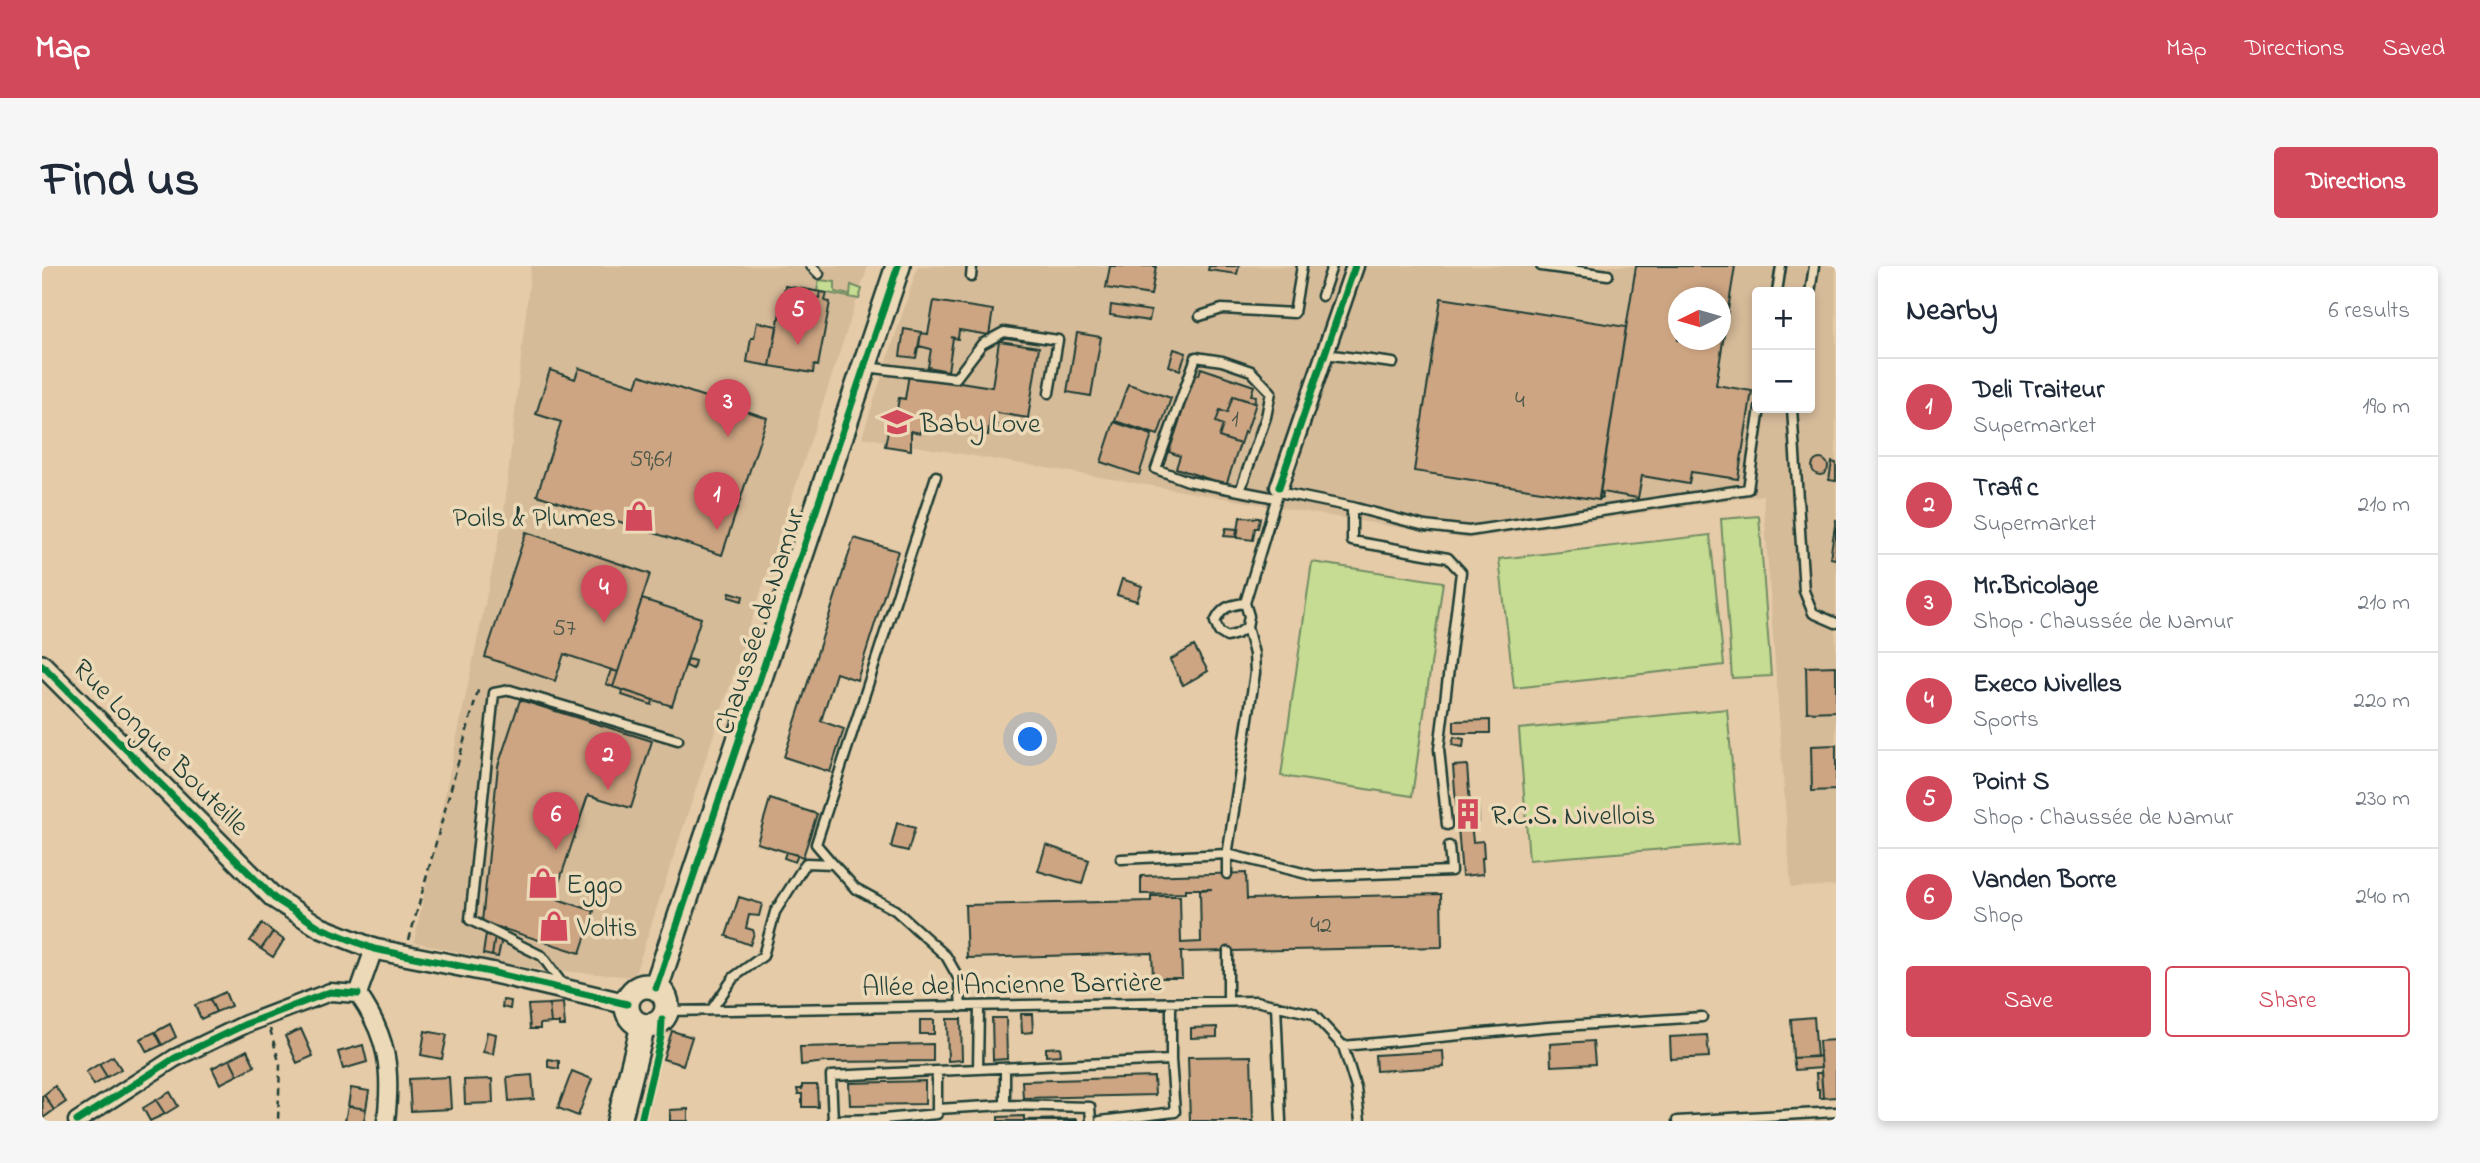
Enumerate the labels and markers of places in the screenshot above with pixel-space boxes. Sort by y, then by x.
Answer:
pin: 5 [775,287,821,345]
pin: 3 [705,379,751,437]
school or university icon: Baby Love [880,405,914,439]
place label: Baby Love [919,405,1041,446]
pin: 1 [694,472,740,530]
place label: Poils & Plumes [452,499,616,540]
shop icon: Poils & Plumes [622,499,656,533]
pin: 4 [581,565,627,623]
pin: 2 [585,732,631,790]
pin: 6 [533,792,579,850]
building icon: R.C.S. Nivellois [1451,797,1485,831]
place label: R.C.S. Nivellois [1491,797,1655,838]
shop icon: Eggo [526,866,560,900]
place label: Eggo [566,866,623,907]
shop icon: Voltis [537,909,571,943]
place label: Voltis [576,909,637,950]

